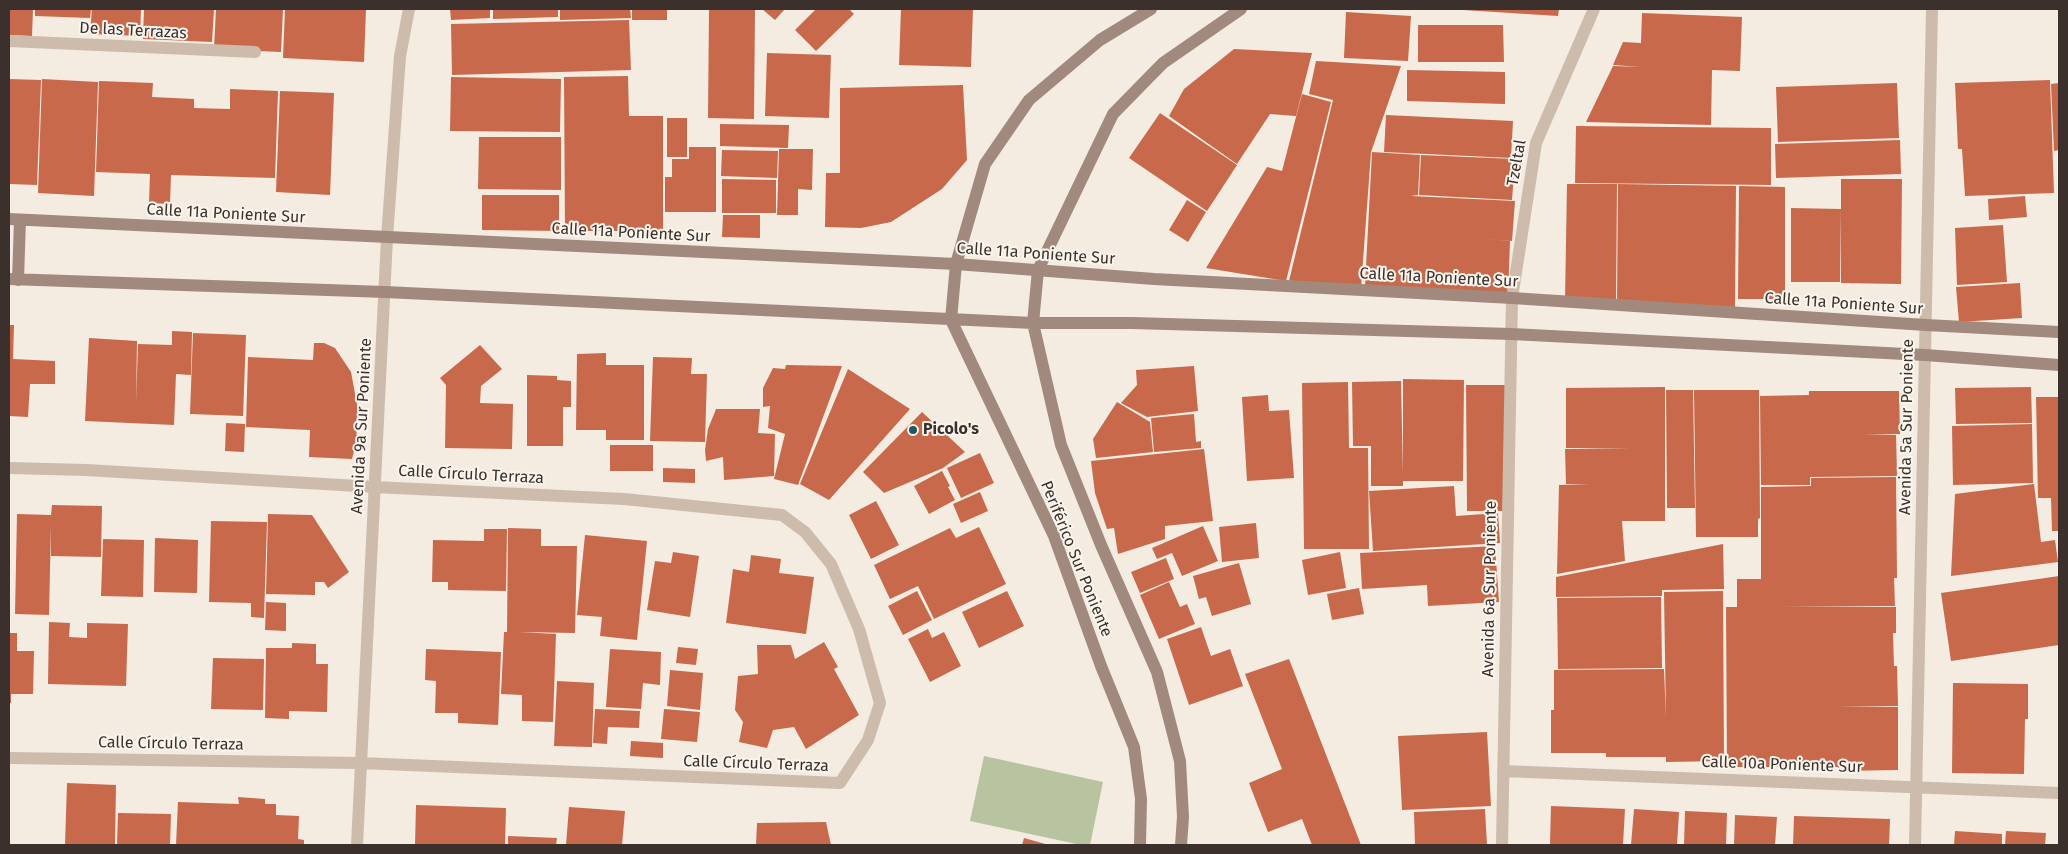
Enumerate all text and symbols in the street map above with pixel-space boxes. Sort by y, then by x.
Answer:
street label: De las Terrazas [79,19,187,43]
street label: Tzeltal [1503,138,1531,188]
street label: Calle 11a Poniente Sur [146,200,306,228]
street label: Calle 11a Poniente Sur [551,219,711,247]
street label: Calle 11a Poniente Sur [956,239,1116,269]
street label: Calle 11a Poniente Sur [1359,264,1519,292]
street label: Calle 11a Poniente Sur [1764,289,1924,319]
street label: Avenida 9a Sur Poniente [348,338,376,514]
street label: Avenida 5a Sur Poniente [1896,339,1918,515]
place label: Picolo's [923,420,979,440]
marker: Picolo's [907,424,919,436]
street label: Calle Círculo Terraza [398,462,544,488]
street label: Periférico Sur Poniente [1036,478,1116,640]
street label: Avenida 6a Sur Poniente [1479,501,1501,677]
street label: Calle Círculo Terraza [98,733,244,755]
street label: Calle Círculo Terraza [683,752,829,776]
street label: Calle 10a Poniente Sur [1701,753,1863,777]

